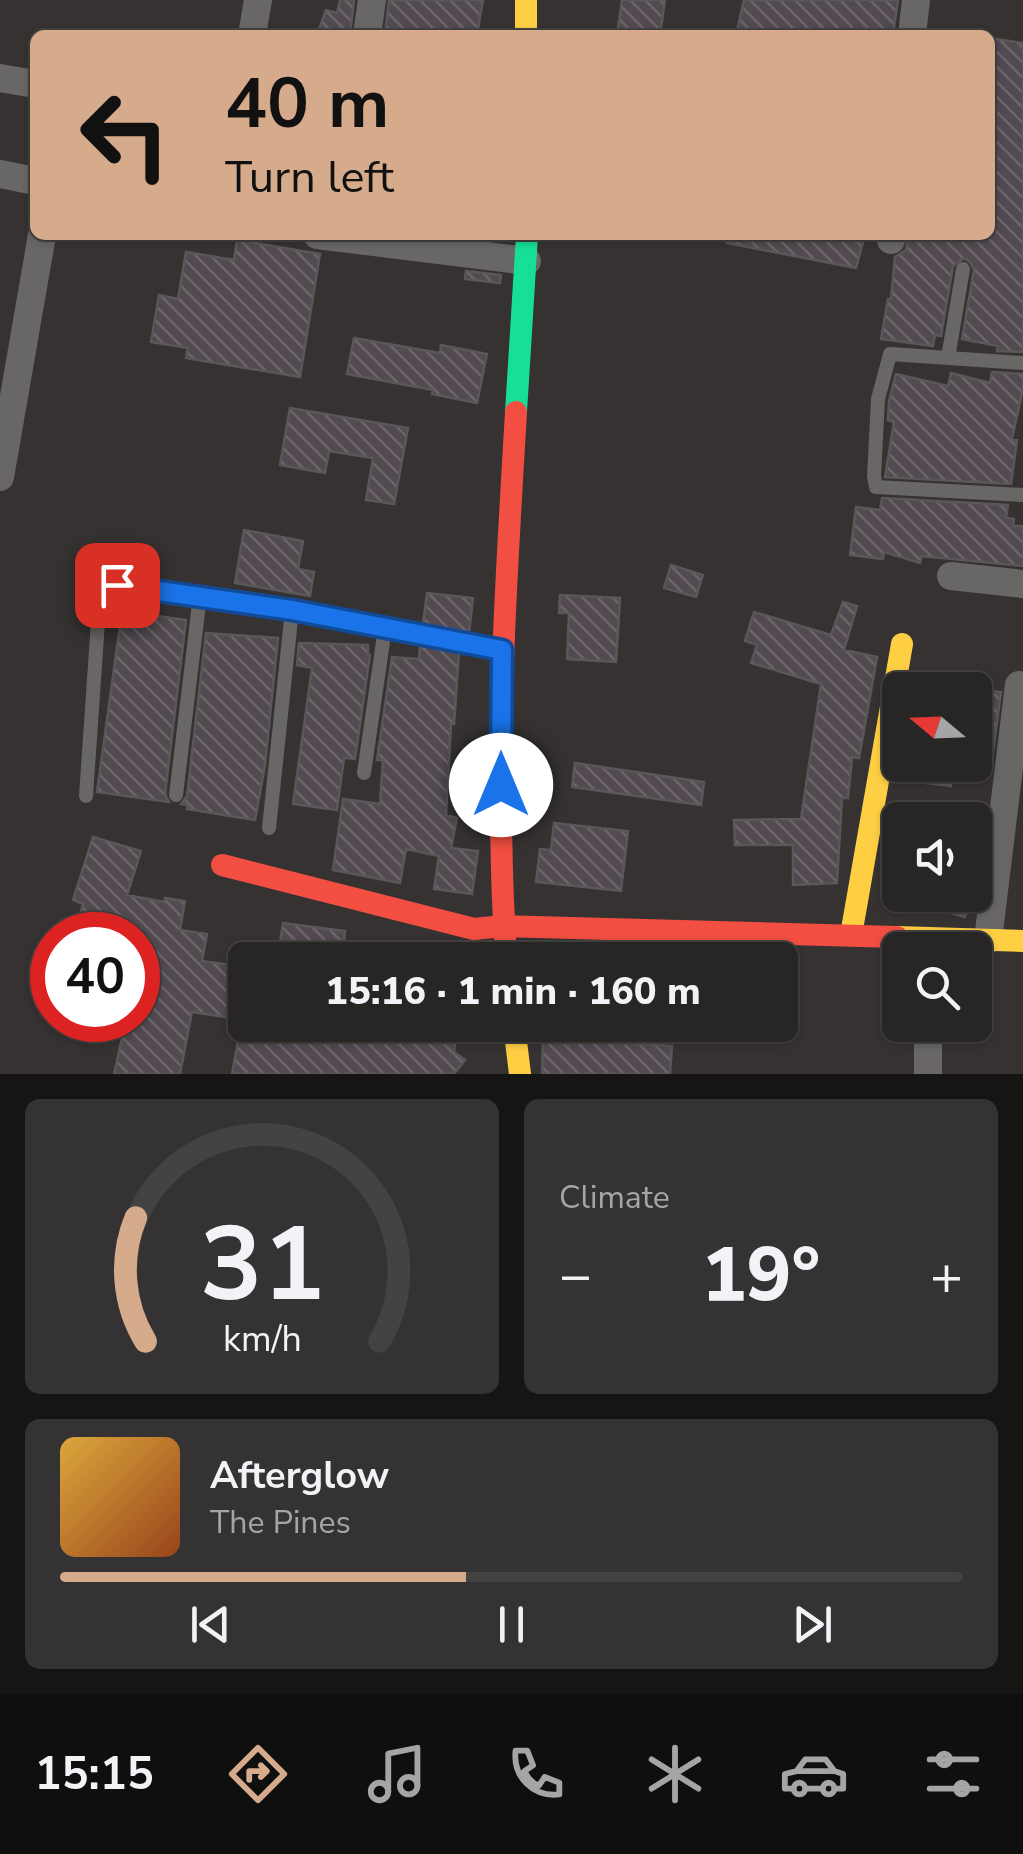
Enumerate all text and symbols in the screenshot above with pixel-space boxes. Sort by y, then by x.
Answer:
text: 40 m [225,56,389,152]
icon: left [60,70,190,200]
text: Turn left [225,147,394,208]
pin [75,543,160,628]
icon: arrive [90,558,145,613]
north arrow [882,672,992,782]
map controls [882,672,992,1042]
position arrow [449,733,553,837]
button: sound [882,802,992,912]
speed limit sign: 40 [30,912,160,1042]
button: search [882,932,992,1042]
text: 15:16 · 1 min · 160 m [325,966,701,1017]
text: Climate [559,1176,670,1219]
text: 31 [200,1194,324,1336]
text: 19° [702,1224,820,1326]
text: − [559,1238,592,1313]
text: + [930,1238,963,1313]
text: km/h [223,1315,301,1364]
text: Afterglow [210,1450,389,1501]
text: The Pines [210,1501,351,1544]
icon: previous [183,1597,238,1652]
icon: pause [484,1597,539,1652]
icon: next [785,1597,840,1652]
icon: directions [223,1739,293,1809]
icon: music [362,1739,432,1809]
icon: phone [501,1739,571,1809]
icon: climate [640,1739,710,1809]
icon: car [779,1739,849,1809]
icon: filters [918,1739,988,1809]
text: 15:15 [35,1744,154,1805]

